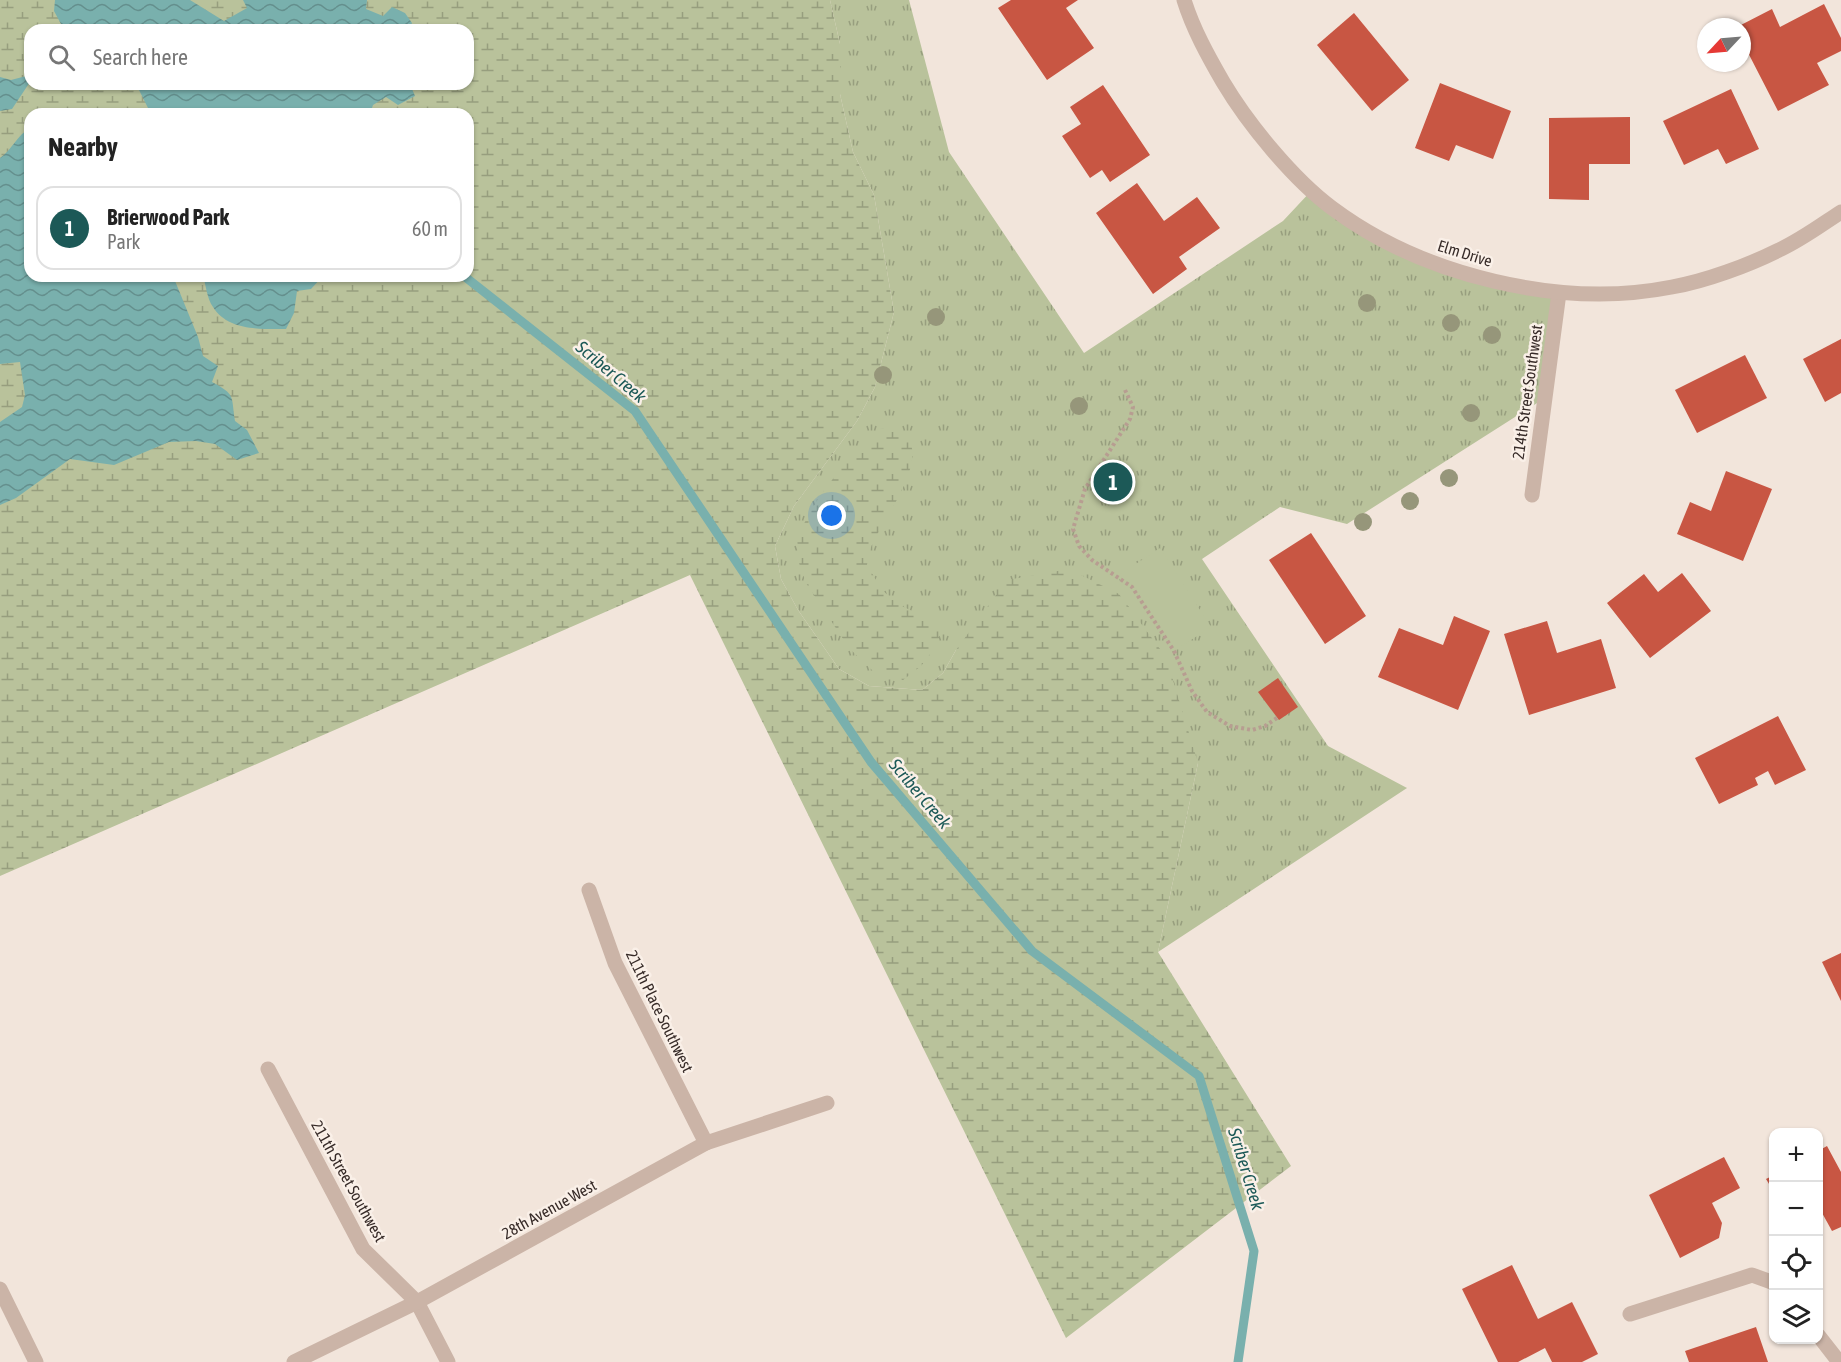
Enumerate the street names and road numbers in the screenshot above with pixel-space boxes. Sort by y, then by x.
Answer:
street label: Elm Drive [1436,236,1494,270]
street label: 214th Street Southwest [1509,323,1545,460]
street label: 211th Place Southwest [623,947,697,1075]
street label: 211th Street Southwest [308,1117,390,1245]
street label: 28th Avenue West [499,1176,599,1242]

